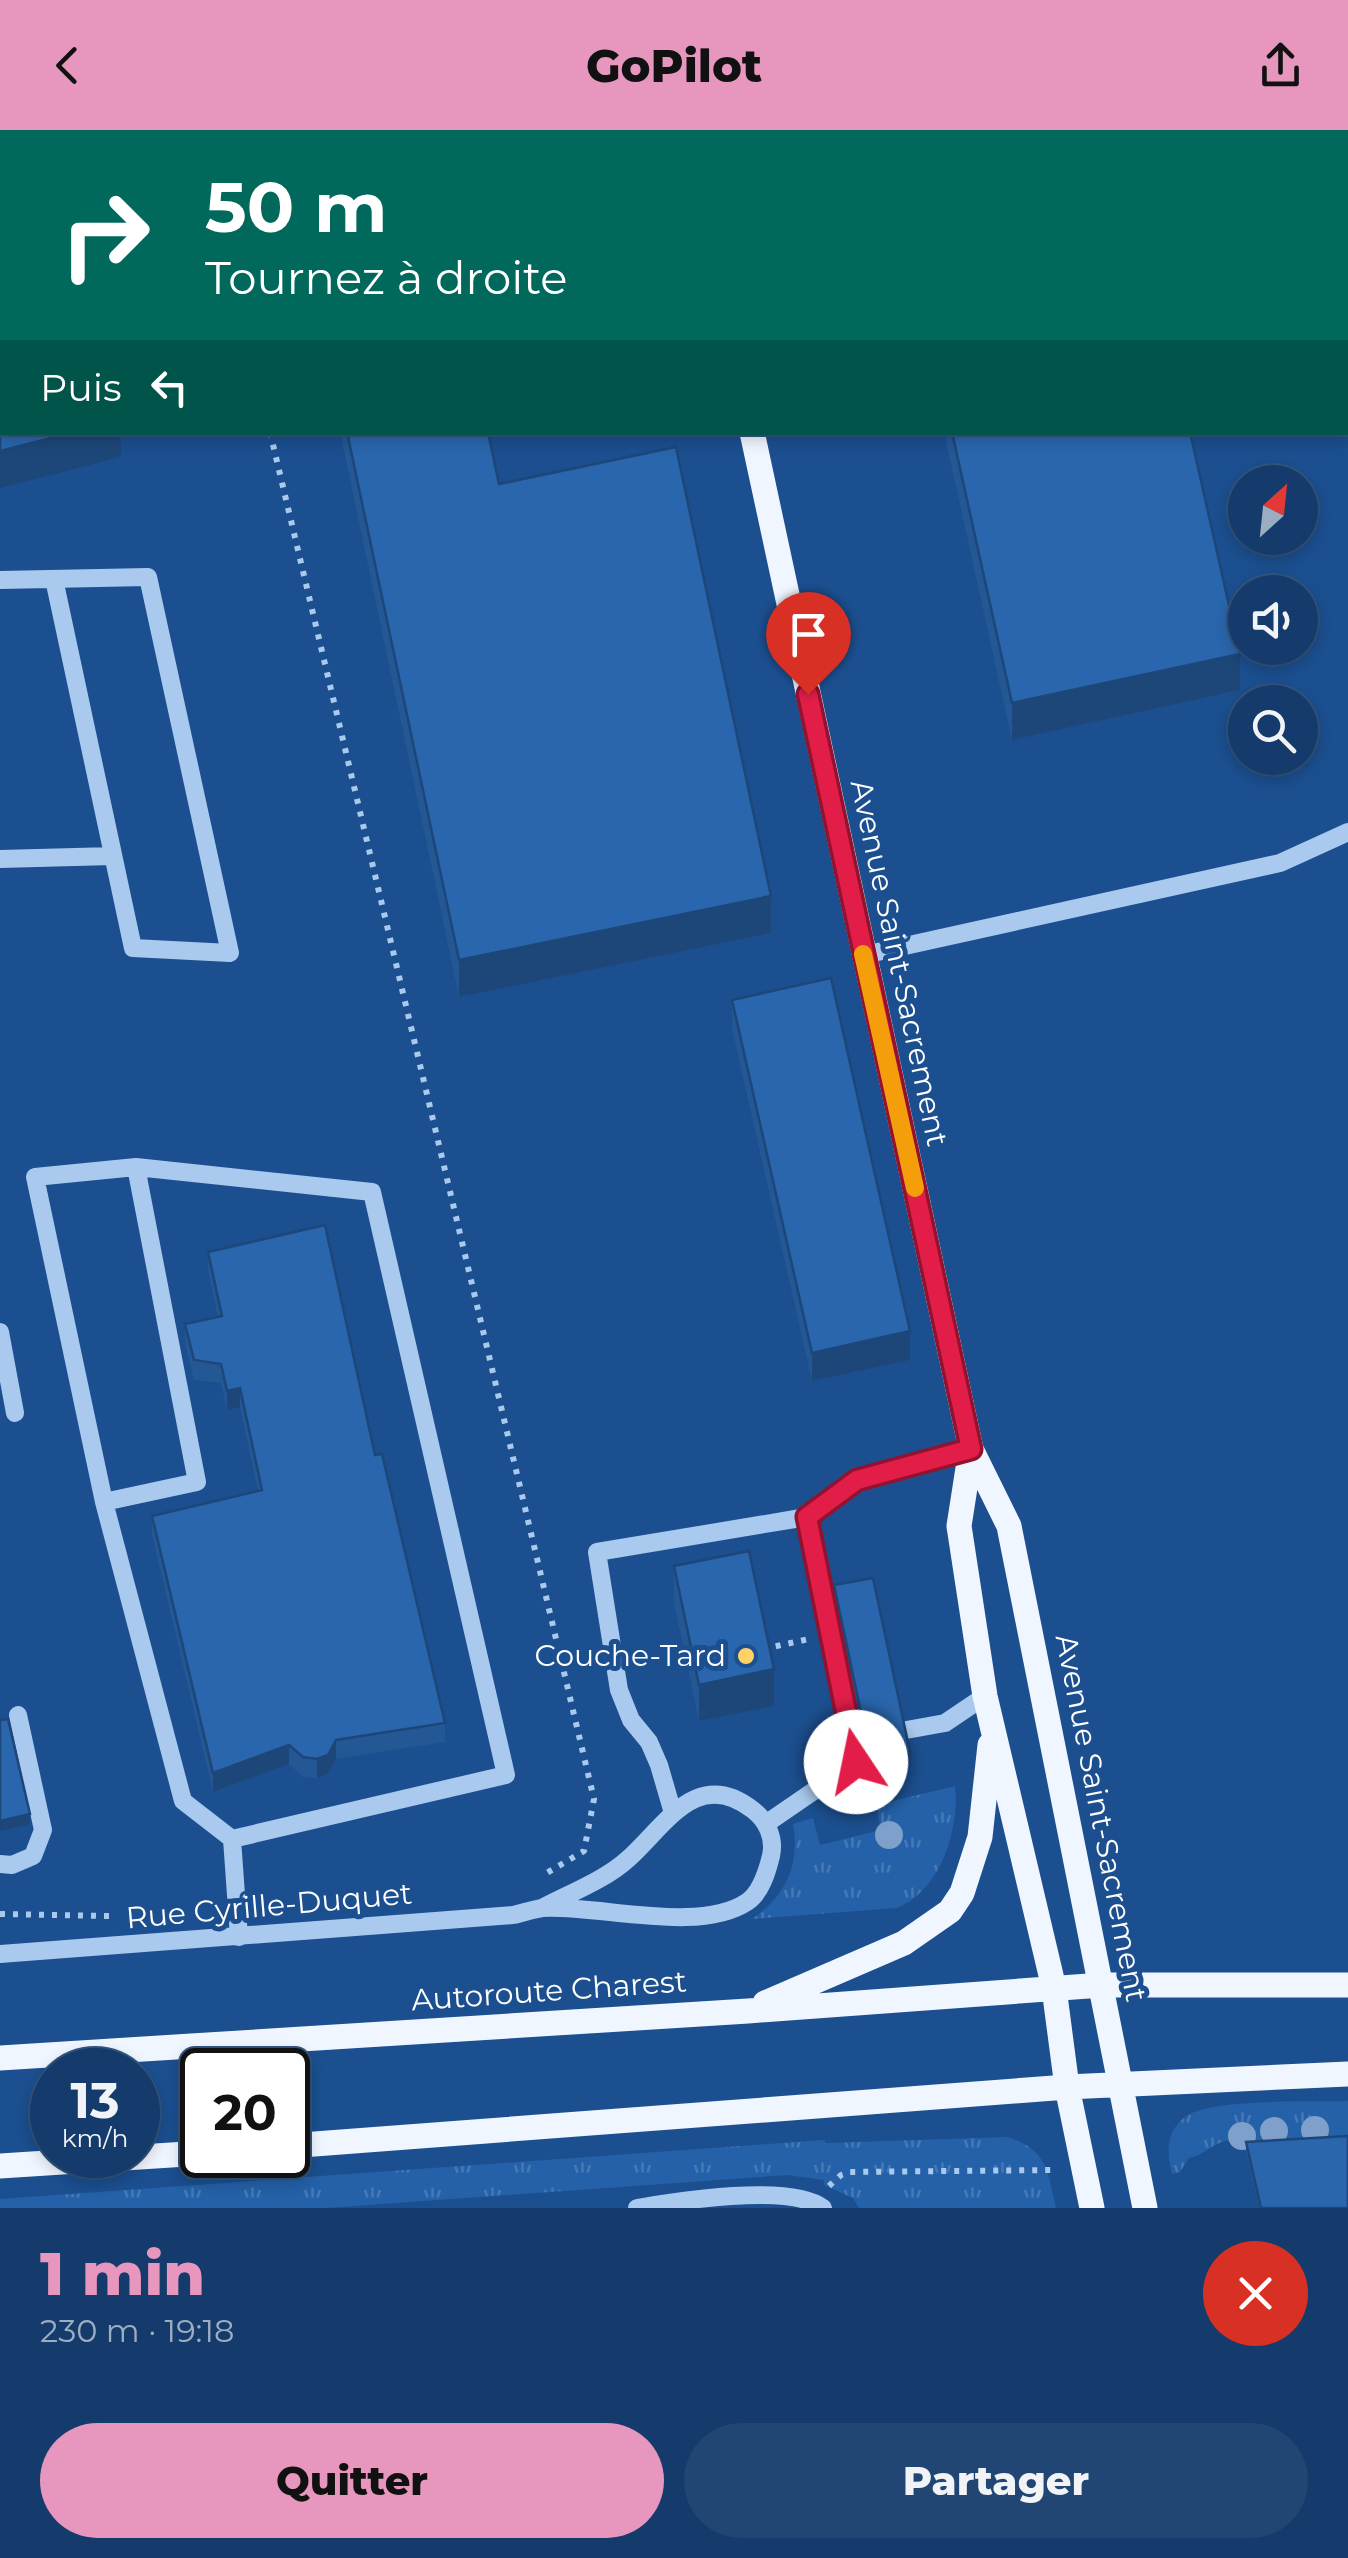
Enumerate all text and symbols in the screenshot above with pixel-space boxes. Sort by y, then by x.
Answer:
icon: back [40,38,95,93]
text: GoPilot [586,38,762,93]
icon: share [1253,38,1308,93]
text: 50 m [205,164,387,250]
icon: right [40,170,170,300]
text: Tournez à droite [205,250,568,305]
icon: left [142,360,197,415]
text: Puis [40,364,122,411]
north arrow [1228,465,1318,555]
map controls [1228,465,1318,775]
button: sound [1228,575,1318,665]
pin [766,592,851,695]
icon: arrive [781,607,836,662]
button: search [1228,685,1318,775]
street label: Avenue Saint-Sacrement [843,776,956,1149]
street label: Avenue Saint-Sacrement [1048,1631,1155,2005]
place label: Couche-Tard [535,1637,726,1674]
marker: Couche-Tard [735,1645,757,1667]
position arrow [804,1710,908,1814]
street label: Rue Cyrille-Duquet [124,1875,414,1936]
street label: Autoroute Charest [410,1962,688,2019]
speed limit sign: 20 [180,2048,310,2178]
text: 13 [70,2070,120,2131]
text: km/h [62,2123,128,2153]
text: 1 min [40,2237,205,2310]
button: close [1203,2241,1308,2346]
text: 230 m · 19:18 [40,2311,234,2350]
button: Quitter [40,2423,664,2538]
button: Partager [684,2423,1308,2538]

